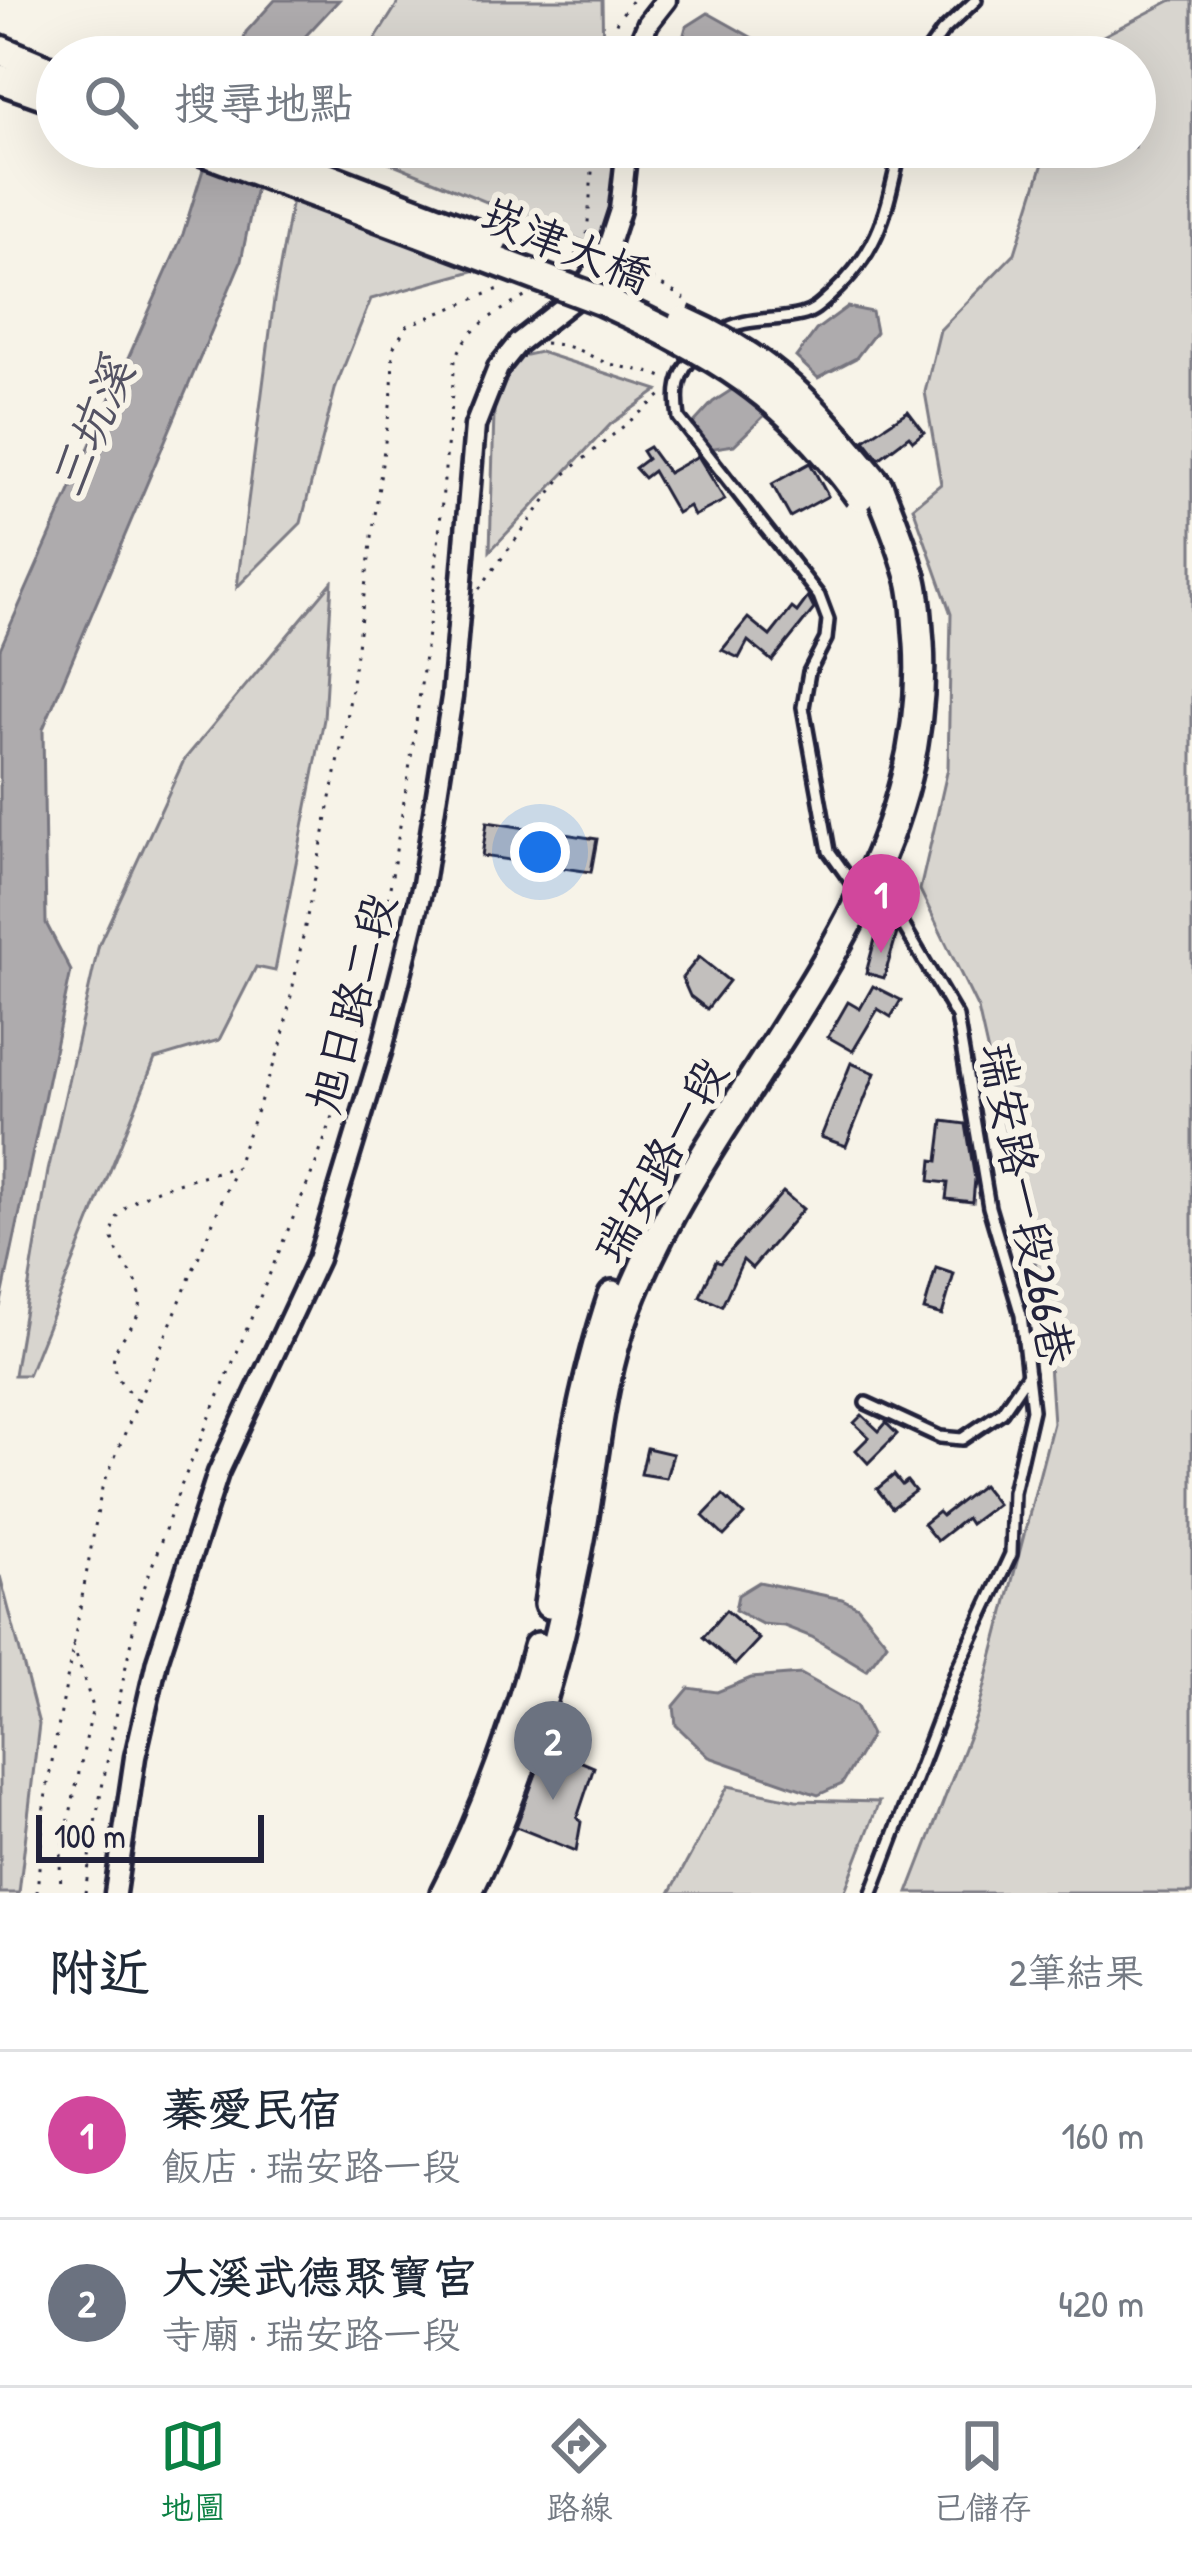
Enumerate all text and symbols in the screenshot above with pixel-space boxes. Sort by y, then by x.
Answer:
search box [36,36,1156,168]
icon: search [78,69,144,135]
text: 搜尋地點 [174,72,354,133]
street label: 崁津大橋 [471,183,661,307]
water label: 三坑溪 [32,345,150,506]
your location [510,822,570,882]
pin: 1 [842,854,920,953]
street label: 旭日路二段 [292,886,409,1119]
street label: 瑞安路一段266巷 [966,1038,1089,1370]
street label: 瑞安路一段 [578,1047,741,1273]
pin: 2 [514,1701,592,1800]
scale bar [36,1809,264,1862]
text: 100 m [54,1814,126,1858]
text: 附近 [48,1937,150,2006]
text: 2筆結果 [1009,1945,1144,1998]
text: 蓁愛民宿 [162,2078,342,2139]
text: 1 [80,2108,94,2161]
text: 160 m [1061,2108,1144,2161]
text: 飯店 · 瑞安路一段 [162,2139,461,2192]
text: 大溪武德聚寶宮 [162,2246,477,2307]
text: 2 [78,2276,96,2329]
text: 420 m [1058,2276,1144,2329]
text: 寺廟 · 瑞安路一段 [162,2307,461,2360]
tab: 地圖 [160,2413,226,2529]
tab: 路線 [546,2413,612,2529]
tab: 已儲存 [933,2413,1032,2529]

